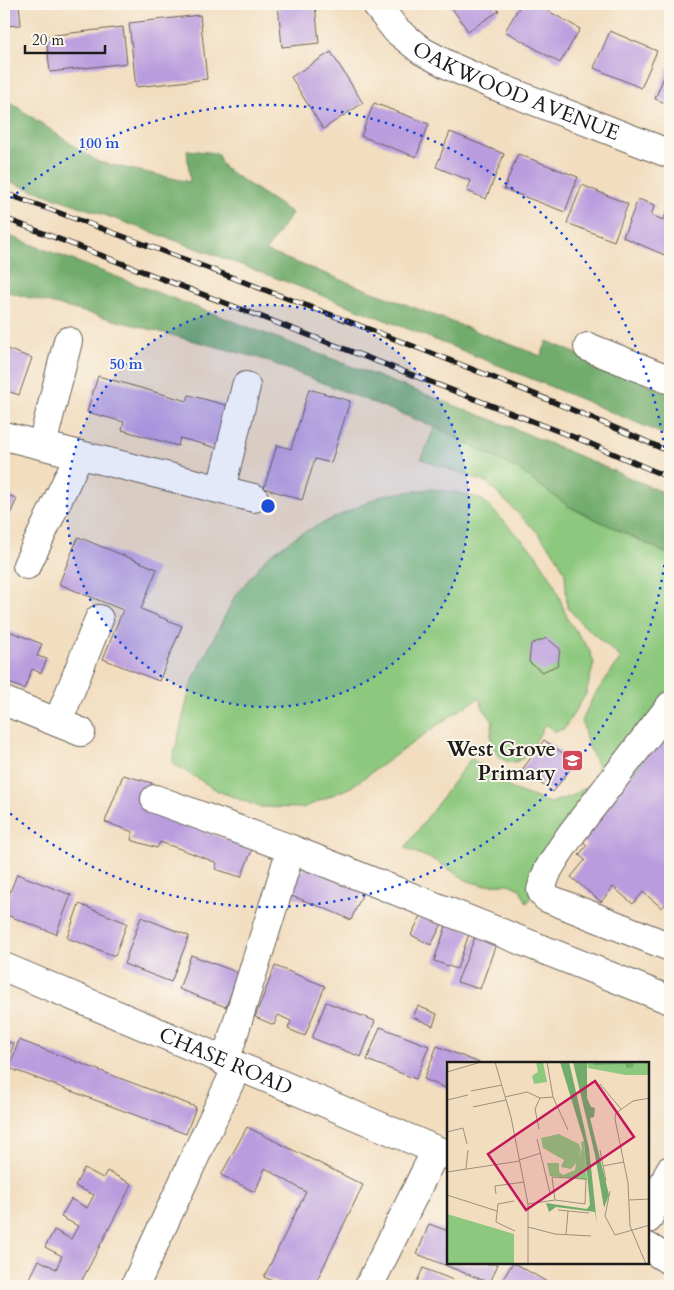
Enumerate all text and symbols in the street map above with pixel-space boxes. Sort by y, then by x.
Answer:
scale bar [25,22,105,54]
text: 20 m [32,30,64,50]
street label: OAKWOOD AVENUE [407,34,624,147]
text: 100 m [79,133,120,153]
text: 50 m [109,354,143,374]
centre of rings [259,497,277,515]
place label: West Grove Primary [446,735,556,788]
school or university icon: West Grove Primary [560,749,584,773]
street label: CHASE ROAD [155,1020,297,1102]
inset map [447,1062,649,1265]

